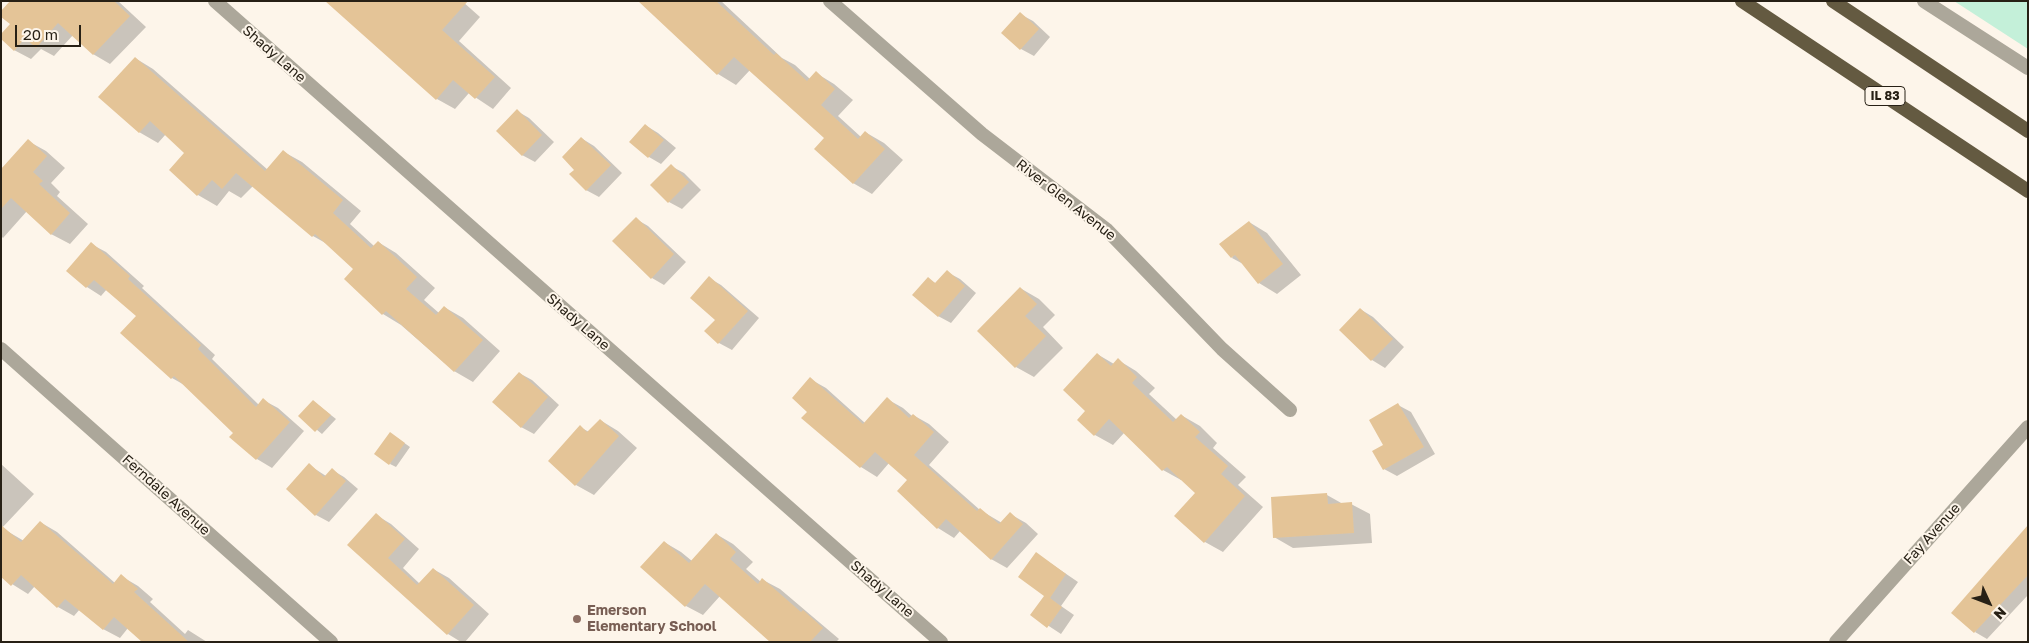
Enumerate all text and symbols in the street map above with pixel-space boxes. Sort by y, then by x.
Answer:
scale bar [18,15,84,47]
street label: Shady Lane [239,22,309,86]
text: 20 m [23,25,58,43]
road number: IL 83 [1865,86,1905,105]
street label: River Glen Avenue [1013,156,1119,244]
street label: Shady Lane [543,290,613,354]
street label: Ferndale Avenue [119,451,213,539]
street label: Fay Avenue [1900,500,1964,568]
street label: Shady Lane [847,557,917,621]
north arrow [1964,578,2014,628]
place label: Emerson Elementary School [587,603,716,636]
text: N [1990,604,2010,623]
marker: Emerson Elementary School [571,613,583,625]

